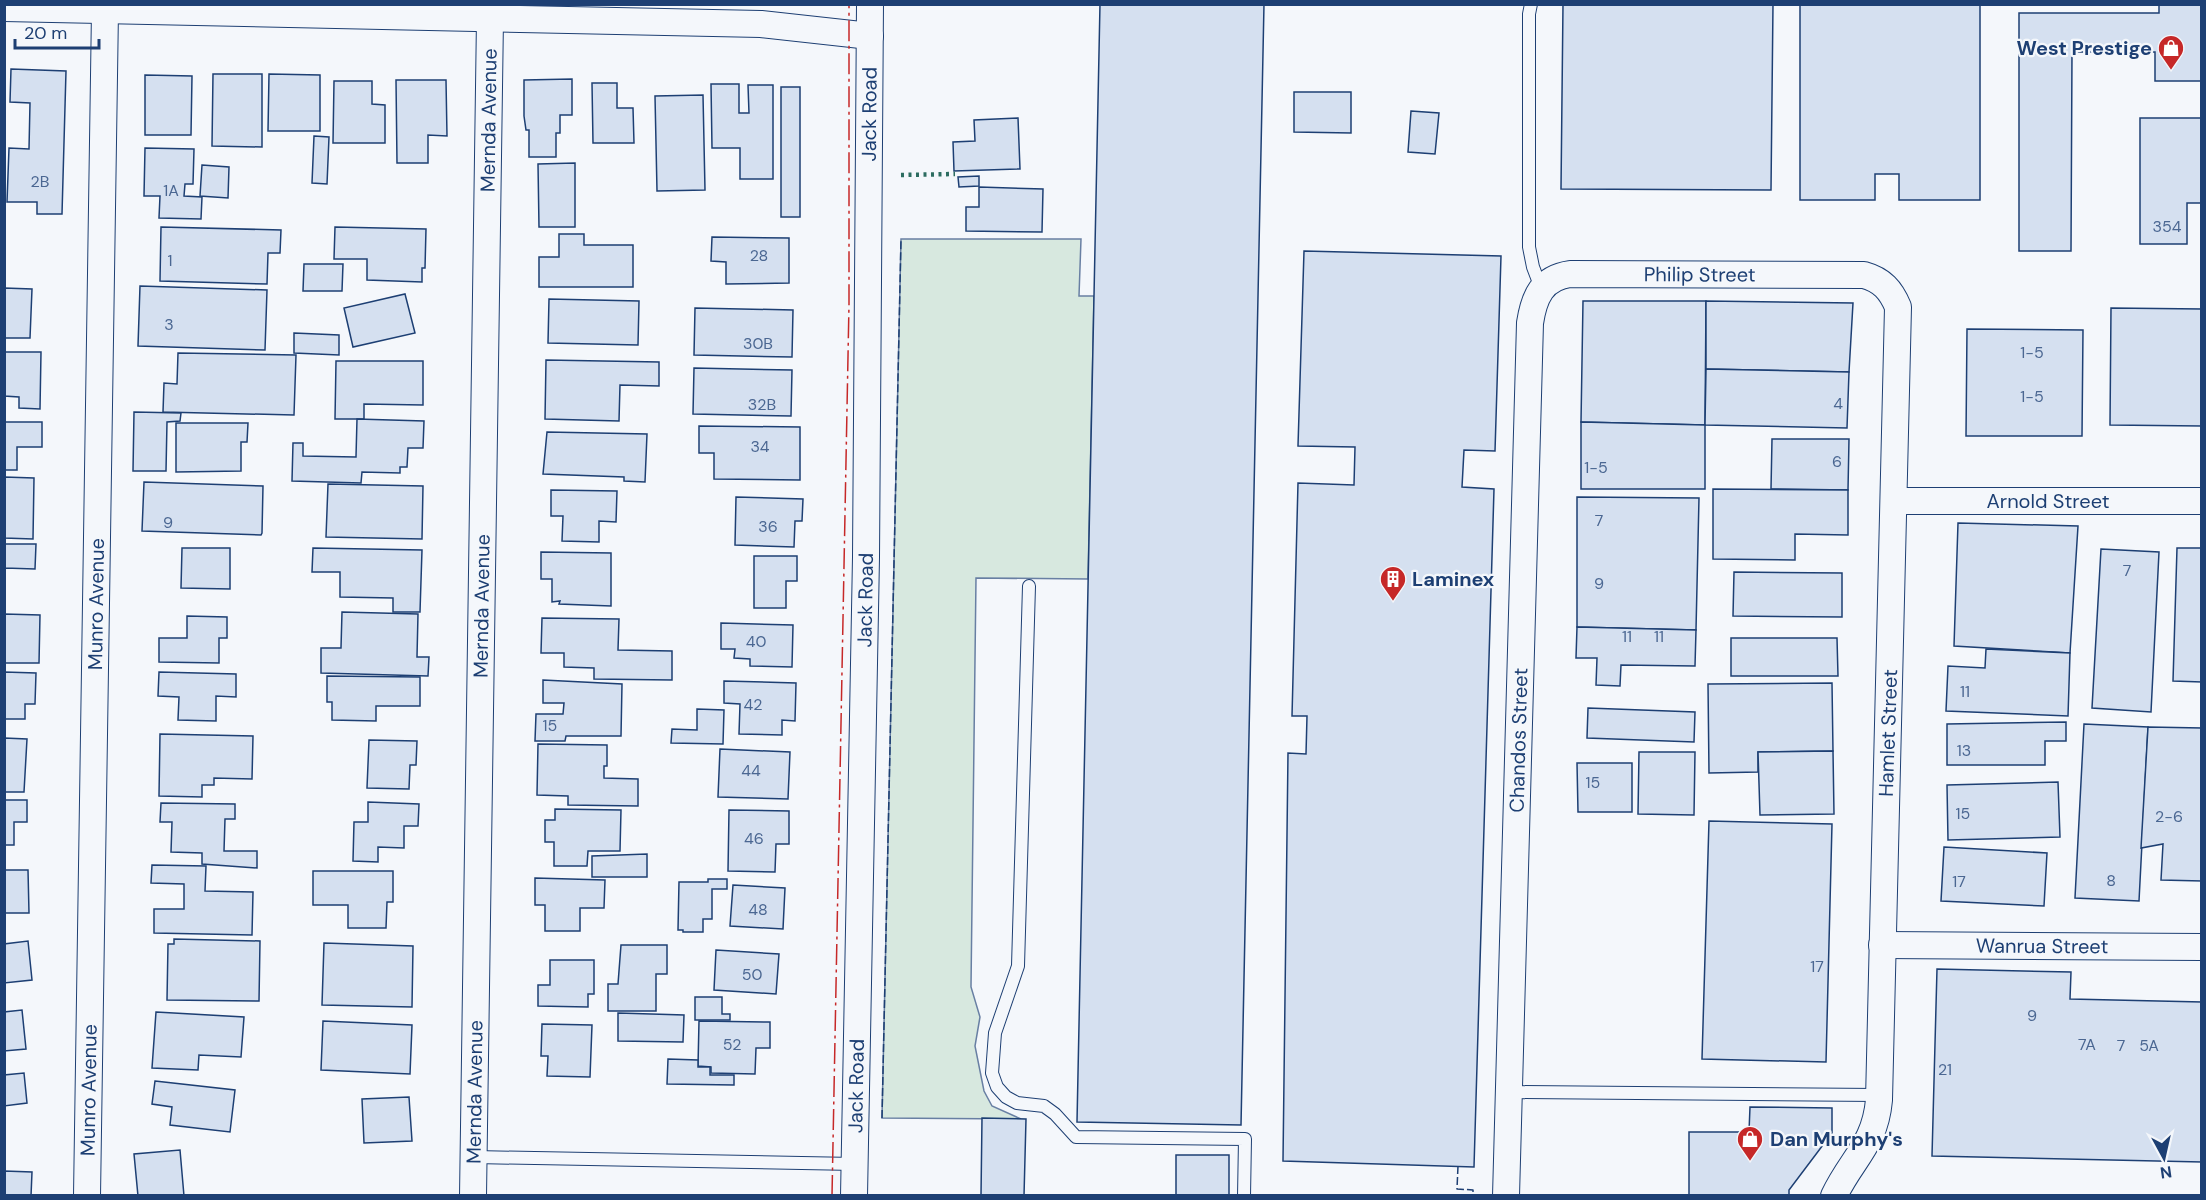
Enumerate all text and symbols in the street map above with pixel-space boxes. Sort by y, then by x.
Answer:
scale bar [15,12,99,50]
text: 20 m [24,21,67,45]
shop icon: West Prestige [2156,33,2186,71]
place label: West Prestige [2017,35,2152,61]
street label: Mernda Avenue [474,48,503,192]
street label: Jack Road [856,67,883,161]
house number: 2B [31,171,49,192]
house number: 1A [163,180,179,201]
house number: 354 [2153,216,2182,237]
house number: 28 [750,245,768,266]
house number: 1 [168,250,173,271]
street label: Philip Street [1644,261,1756,288]
house number: 3 [164,314,174,335]
house number: 30B [743,333,773,354]
house number: 1-5 [2020,342,2044,363]
house number: 1-5 [2020,386,2044,407]
house number: 4 [1833,393,1843,414]
house number: 32B [748,394,776,415]
house number: 34 [750,436,770,457]
house number: 6 [1832,451,1842,472]
house number: 1-5 [1584,457,1608,478]
street label: Arnold Street [1986,488,2110,514]
house number: 7 [1595,510,1603,531]
house number: 9 [163,512,173,533]
house number: 36 [758,516,778,537]
street label: Mernda Avenue [467,534,496,678]
street label: Munro Avenue [82,538,110,670]
street label: Jack Road [851,553,879,648]
house number: 7 [2123,560,2131,581]
building icon: Laminex [1378,564,1408,602]
place label: Laminex [1412,566,1495,592]
house number: 9 [1594,573,1604,594]
house number: 11 [1622,626,1632,647]
house number: 11 [1654,626,1664,647]
house number: 40 [746,631,766,652]
street label: Chandos Street [1504,667,1534,813]
street label: Hamlet Street [1873,669,1903,797]
house number: 11 [1960,681,1970,702]
house number: 42 [744,694,762,715]
house number: 15 [543,715,557,736]
house number: 13 [1957,740,1971,761]
house number: 44 [741,760,761,781]
house number: 15 [1586,772,1600,793]
house number: 15 [1956,803,1970,824]
house number: 2-6 [2155,806,2183,827]
house number: 46 [744,828,764,849]
house number: 8 [2106,870,2116,891]
house number: 17 [1952,871,1966,892]
house number: 48 [748,899,768,920]
street label: Wanrua Street [1976,933,2109,959]
house number: 17 [1810,956,1824,977]
house number: 50 [742,964,762,985]
house number: 9 [2027,1005,2037,1026]
street label: Mernda Avenue [460,1020,489,1164]
street label: Munro Avenue [75,1024,103,1156]
house number: 52 [723,1034,741,1055]
house number: 7A [2078,1034,2096,1055]
house number: 7 [2117,1035,2125,1056]
house number: 5A [2139,1035,2159,1056]
street label: Jack Road [842,1039,870,1133]
house number: 21 [1938,1059,1952,1080]
shop icon: Dan Murphy's [1735,1124,1765,1162]
place label: Dan Murphy's [1770,1126,1903,1152]
north arrow [2134,1128,2194,1188]
text: N [2159,1161,2173,1184]

